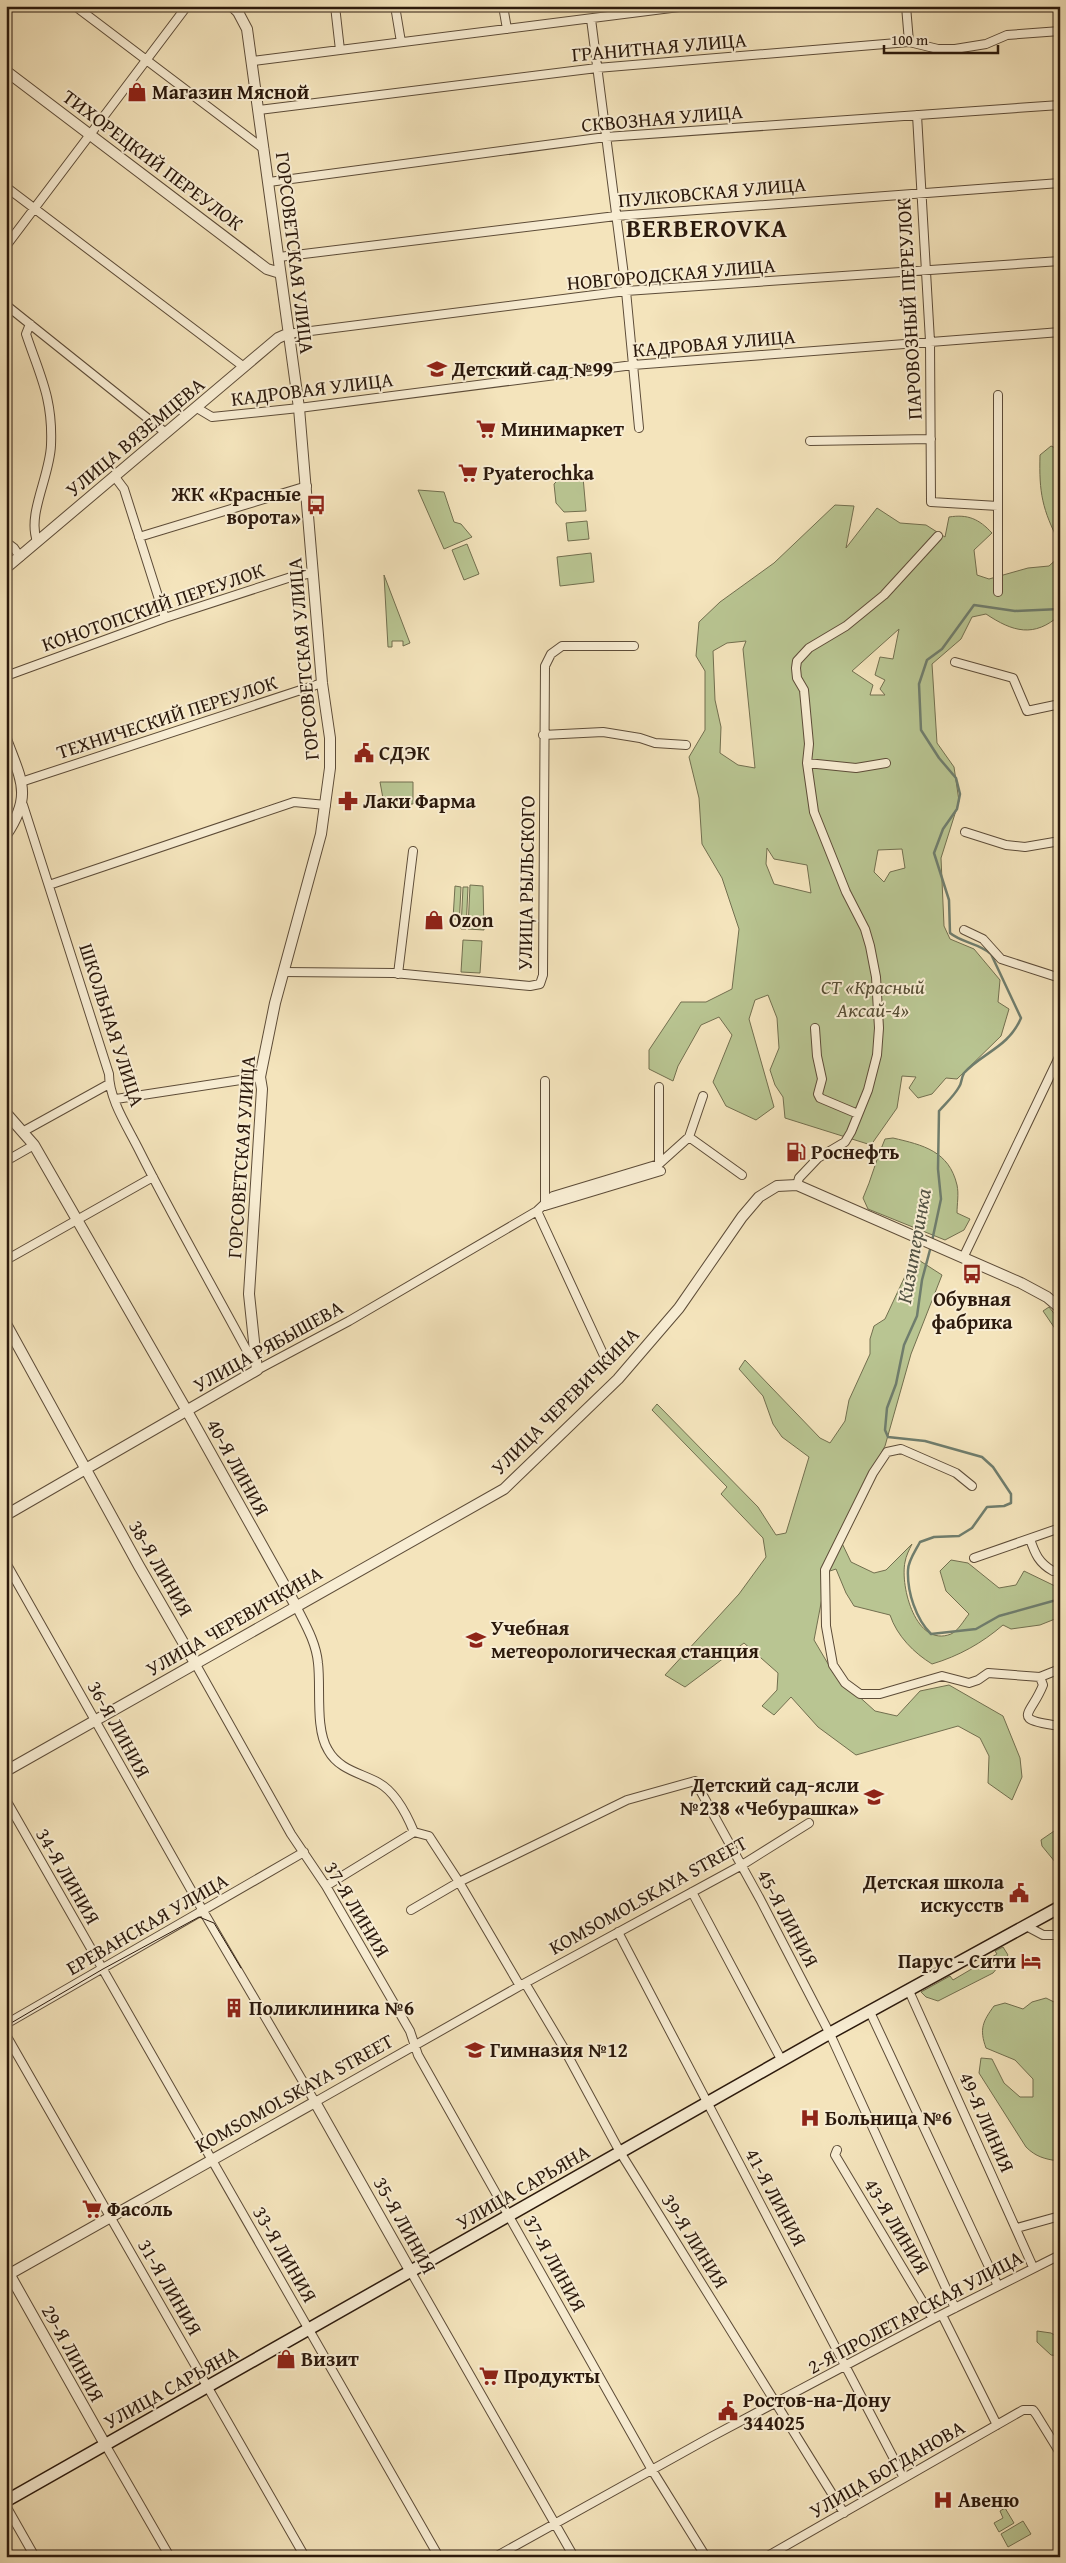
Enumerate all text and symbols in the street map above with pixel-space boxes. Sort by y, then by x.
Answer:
scale bar [884,22,997,54]
street label: ГРАНИТНАЯ УЛИЦА [570,24,748,69]
text: 100 m [891,29,929,50]
place label: Магазин Мясной [152,77,310,106]
shop icon: Магазин Мясной [126,81,148,103]
street label: ТИХОРЕЦКИЙ ПЕРЕУЛОК [57,82,250,238]
street label: СКВОЗНАЯ УЛИЦА [580,96,744,139]
street label: ГОРСОВЕТСКАЯ УЛИЦА [269,150,322,355]
street label: ПУЛКОВСКАЯ УЛИЦА [617,169,807,214]
street label: ПАРОВОЗНЫЙ ПЕРЕУЛОК [888,197,929,420]
district label: BERBEROVKA [626,210,788,246]
street label: НОВГОРОДСКАЯ УЛИЦА [566,250,776,297]
street label: КАДРОВАЯ УЛИЦА [631,321,796,364]
place label: Детский сад №99 [451,354,613,383]
school or university icon: Детский сад №99 [426,358,448,380]
street label: КАДРОВАЯ УЛИЦА [229,364,395,413]
street label: УЛИЦА ВЯЗЕМЦЕВА [59,370,210,503]
place label: Минимаркет [501,414,624,443]
supermarket icon: Минимаркет [475,418,497,440]
place label: Pyaterochka [483,458,595,487]
supermarket icon: Pyaterochka [457,462,479,484]
place label: ЖК «Красные ворота» [170,479,301,531]
bus stop icon: ЖК «Красные ворота» [305,494,327,516]
street label: КОНОТОПСКИЙ ПЕРЕУЛОК [38,555,269,658]
street label: ГОРСОВЕТСКАЯ УЛИЦА [279,557,326,761]
street label: ТЕХНИЧЕСКИЙ ПЕРЕУЛОК [53,667,282,766]
place label: СДЭК [379,738,430,767]
public building icon: СДЭК [353,742,375,764]
place label: Лаки Фарма [363,786,476,815]
pharmacy icon: Лаки Фарма [337,790,359,812]
street label: УЛИЦА РЫЛЬСКОГО [509,795,542,971]
place label: Ozon [449,905,494,934]
shop icon: Ozon [423,909,445,931]
street label: ШКОЛЬНАЯ УЛИЦА [72,940,153,1110]
park label: СТ «Красный Аксай-4» [821,972,925,1024]
street label: ГОРСОВЕТСКАЯ УЛИЦА [219,1055,262,1259]
place label: Роснефть [811,1137,900,1166]
fuel station icon: Роснефть [785,1141,807,1163]
water label: Кизитеринка [888,1186,939,1306]
bus stop icon: Обувная фабрика [961,1263,983,1285]
place label: Обувная фабрика [932,1284,1013,1336]
street label: УЛИЦА РЯБЫШЕВА [188,1292,348,1399]
street label: УЛИЦА ЧЕРЕВИЧКИНА [484,1320,645,1481]
street label: 40-Я ЛИНИЯ [200,1413,277,1521]
street label: 38-Я ЛИНИЯ [122,1514,201,1622]
street label: УЛИЦА ЧЕРЕВИЧКИНА [140,1558,327,1683]
place label: Учебная метеорологическая станция [491,1613,759,1665]
school or university icon: Учебная метеорологическая станция [465,1629,487,1651]
street label: 36-Я ЛИНИЯ [81,1675,158,1783]
place label: Детский сад-ясли №238 «Чебурашка» [679,1770,859,1822]
school or university icon: Детский сад-ясли №238 «Чебурашка» [863,1786,885,1808]
street label: 34-Я ЛИНИЯ [29,1822,108,1930]
street label: KOMSOMOLSKAYA STREET [543,1828,752,1961]
street label: 37-Я ЛИНИЯ [317,1855,398,1962]
street label: 45-Я ЛИНИЯ [751,1864,826,1972]
street label: ЕРЕВАНСКАЯ УЛИЦА [60,1865,233,1982]
place label: Детская школа искусств [862,1867,1005,1919]
public building icon: Детская школа искусств [1008,1882,1030,1904]
place label: Парус - Сити [898,1946,1016,1975]
hotel icon: Парус - Сити [1020,1950,1042,1972]
place label: Поликлиника №6 [249,1993,414,2022]
building icon: Поликлиника №6 [223,1997,245,2019]
street label: KOMSOMOLSKAYA STREET [189,2026,398,2159]
place label: Гимназия №12 [490,2035,628,2064]
school or university icon: Гимназия №12 [464,2039,486,2061]
street label: 49-Я ЛИНИЯ [952,2067,1023,2177]
place label: Больница №6 [825,2103,952,2132]
hospital icon: Больница №6 [799,2107,821,2129]
street label: УЛИЦА САРЬЯНА [451,2137,595,2237]
street label: 41-Я ЛИНИЯ [739,2143,814,2251]
street label: 35-Я ЛИНИЯ [367,2171,444,2279]
street label: 43-Я ЛИНИЯ [857,2172,938,2279]
street label: 39-Я ЛИНИЯ [655,2188,736,2294]
place label: Фасоль [107,2194,173,2223]
supermarket icon: Фасоль [81,2198,103,2220]
street label: 33-Я ЛИНИЯ [246,2200,325,2308]
street label: 37-Я ЛИНИЯ [517,2209,594,2317]
street label: 31-Я ЛИНИЯ [131,2233,210,2341]
street label: 2-Я ПРОЛЕТАРСКАЯ УЛИЦА [802,2242,1028,2381]
street label: 29-Я ЛИНИЯ [35,2299,112,2407]
street label: УЛИЦА САРЬЯНА [98,2338,243,2436]
place label: Визит [301,2344,359,2373]
shop icon: Визит [275,2348,297,2370]
place label: Продукты [504,2361,600,2390]
supermarket icon: Продукты [478,2365,500,2387]
place label: Ростов-на-Дону 344025 [743,2385,891,2437]
public building icon: Ростов-на-Дону 344025 [717,2400,739,2422]
street label: УЛИЦА БОГДАНОВА [804,2412,970,2525]
place label: Авеню [958,2485,1019,2514]
hospital icon: Авеню [932,2489,954,2511]

